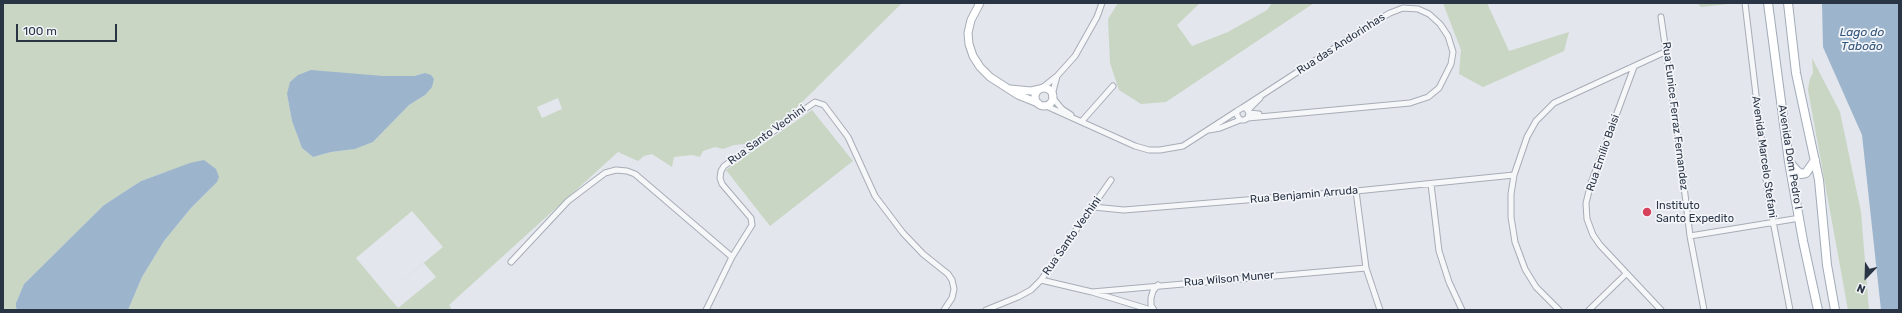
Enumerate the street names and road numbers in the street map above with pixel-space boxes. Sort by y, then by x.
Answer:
street label: Rua das Andorinhas [1295,11,1387,77]
street label: Rua Eunice Ferraz Fernandez [1659,41,1691,191]
street label: Avenida Marcelo Stefani [1749,95,1779,219]
street label: Rua Santo Vechini [726,102,808,168]
street label: Avenida Dom Pedro I [1775,104,1805,210]
street label: Rua Emílio Baisi [1584,113,1622,193]
street label: Rua Benjamin Arruda [1249,184,1359,206]
street label: Rua Santo Vechini [1040,194,1104,278]
street label: Rua Wilson Muner [1183,268,1275,290]

